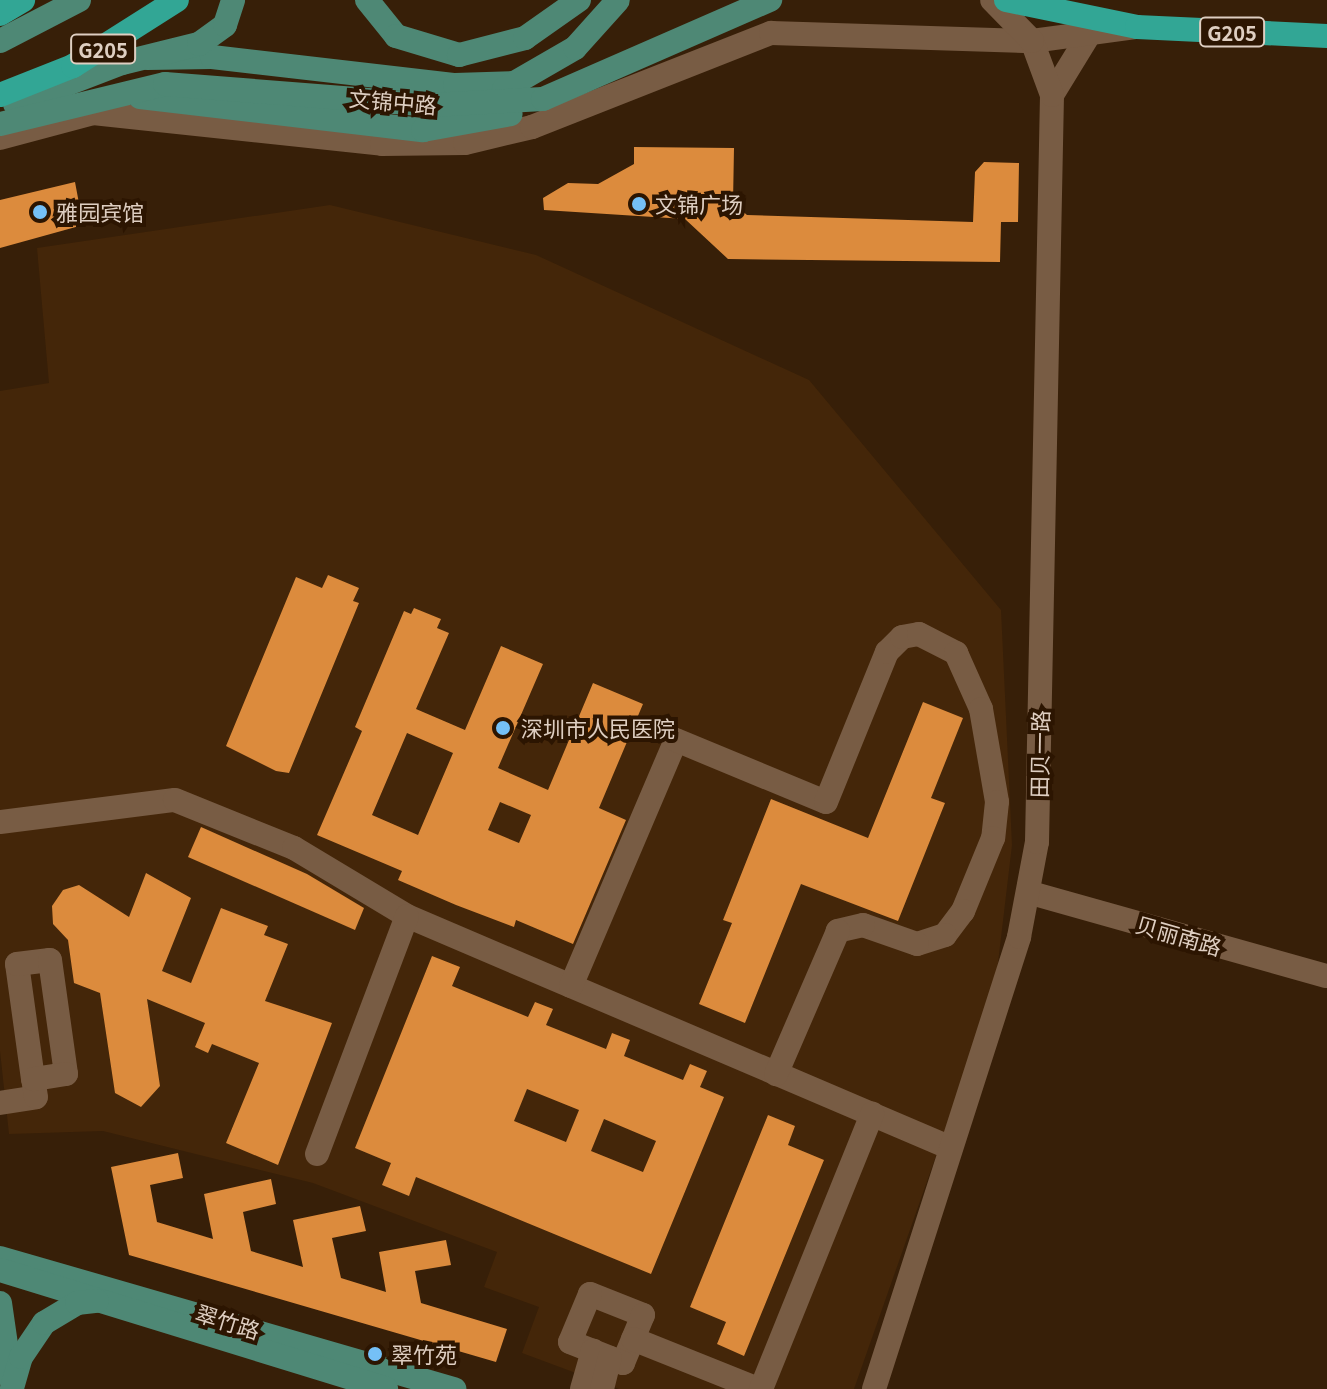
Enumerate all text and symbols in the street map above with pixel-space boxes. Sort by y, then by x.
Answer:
road number: G205 [1198,16,1266,48]
road number: G205 [69,33,137,65]
street label: 文锦中路 [348,84,438,118]
place label: 文锦广场 [655,191,743,217]
marker: 文锦广场 [630,195,648,213]
place label: 雅园宾馆 [56,199,144,225]
marker: 雅园宾馆 [31,203,49,221]
street label: 田贝一路 [1025,710,1053,798]
place label: 深圳市人民医院 [521,715,675,741]
marker: 深圳市人民医院 [492,717,514,739]
street label: 贝丽南路 [1133,910,1225,960]
street label: 翠竹路 [193,1299,263,1343]
place label: 翠竹苑 [391,1341,457,1367]
marker: 翠竹苑 [366,1345,384,1363]

